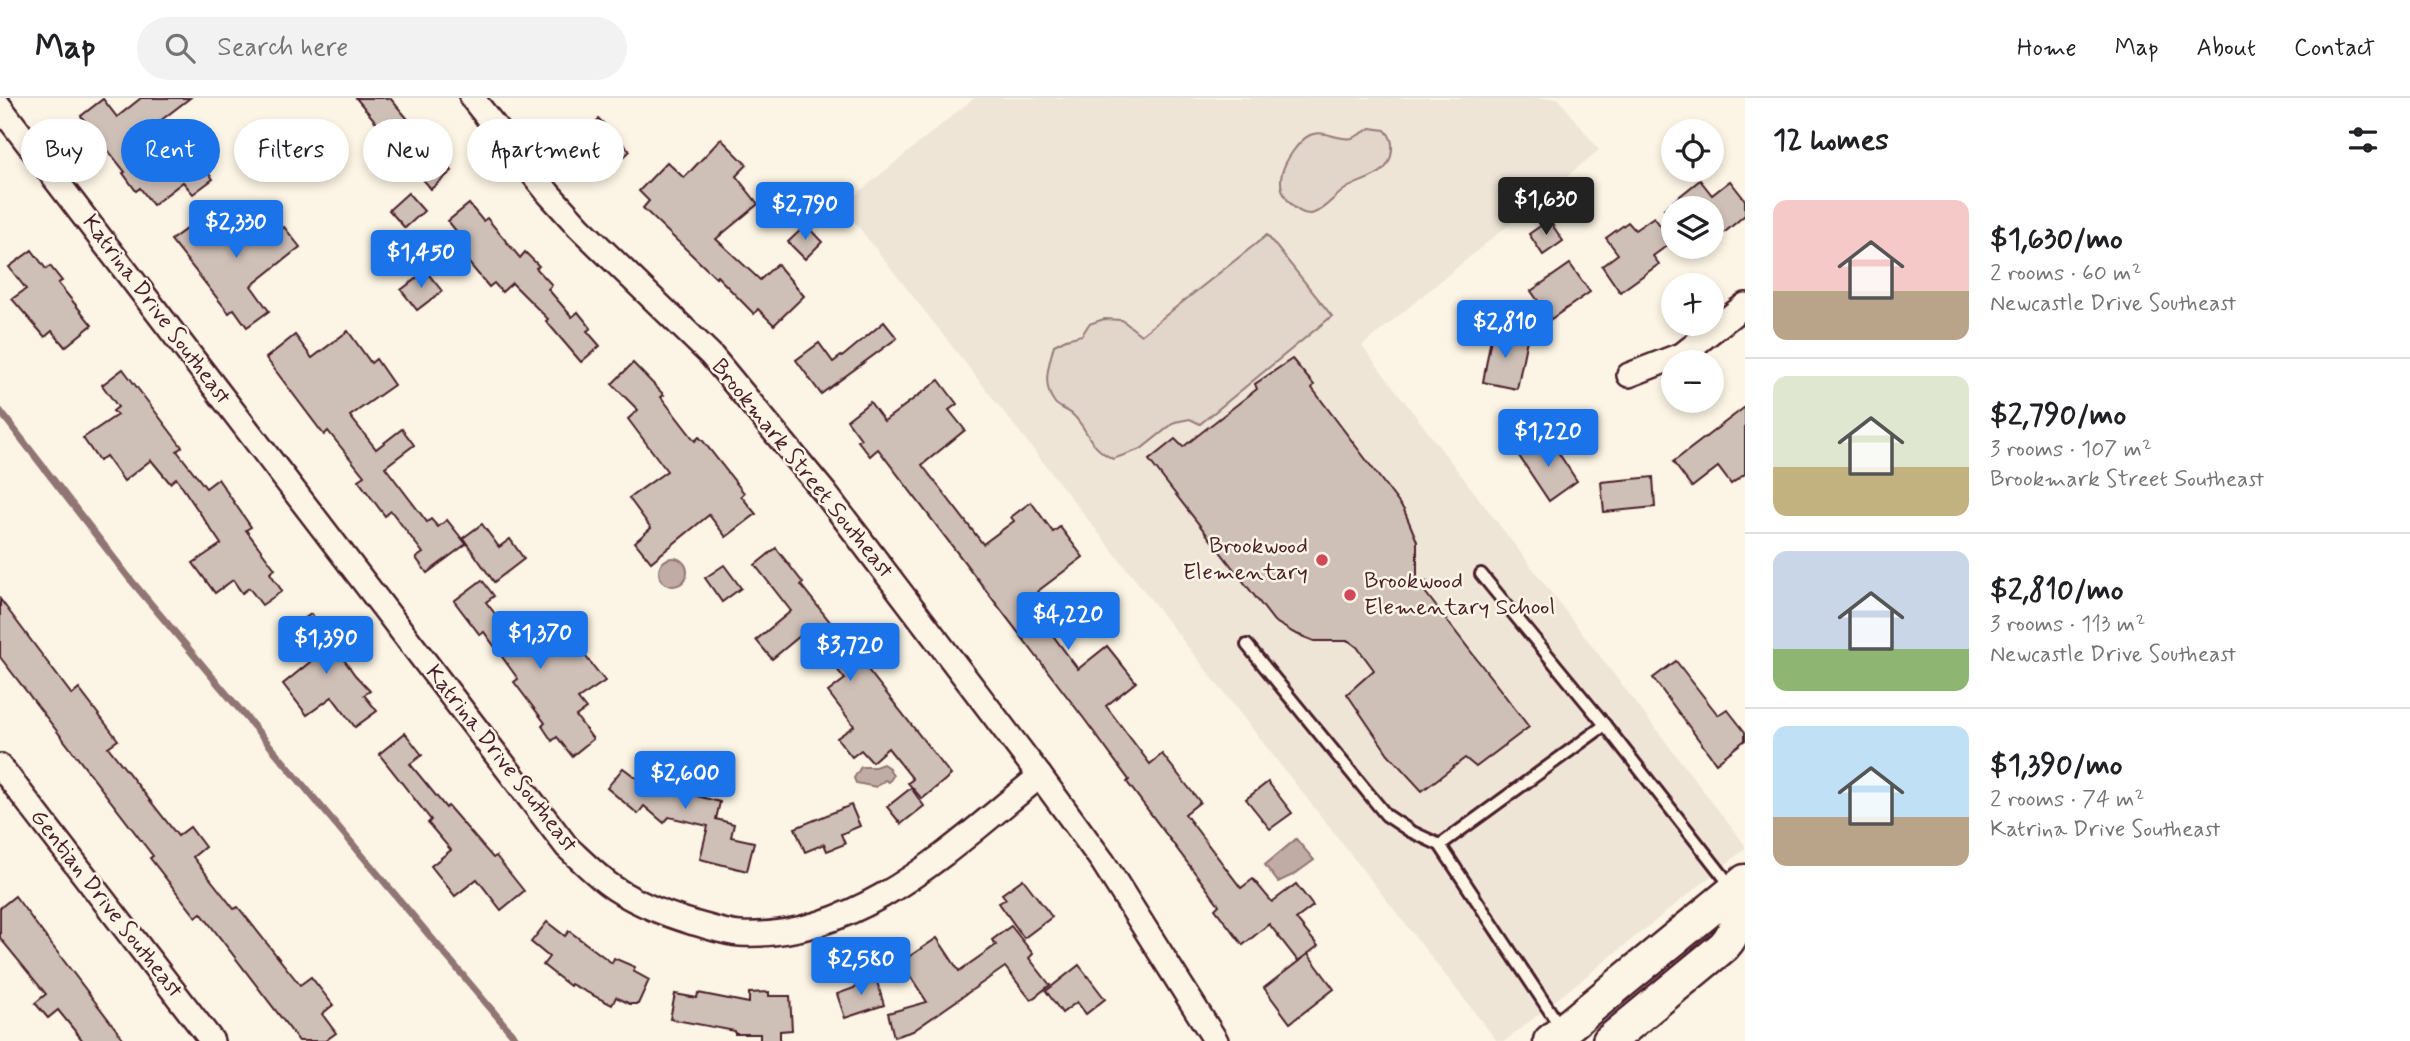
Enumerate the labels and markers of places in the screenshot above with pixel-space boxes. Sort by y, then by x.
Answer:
pin: $1,630 [1489,178,1603,237]
pin: $2,790 [748,183,862,242]
pin: $2,330 [179,200,293,260]
pin: $1,450 [364,230,478,290]
pin: $2,810 [1448,300,1562,360]
pin: $1,220 [1491,410,1605,469]
place label: Brookwood Elementary [1183,532,1308,588]
marker: Brookwood Elementary [1314,552,1330,568]
place label: Brookwood Elementary School [1364,567,1555,623]
marker: Brookwood Elementary School [1342,587,1358,603]
pin: $4,220 [1011,592,1125,652]
pin: $1,370 [483,612,597,671]
pin: $1,390 [269,616,383,676]
pin: $3,720 [793,624,907,683]
pin: $2,600 [628,752,742,811]
pin: $2,580 [804,937,918,997]

